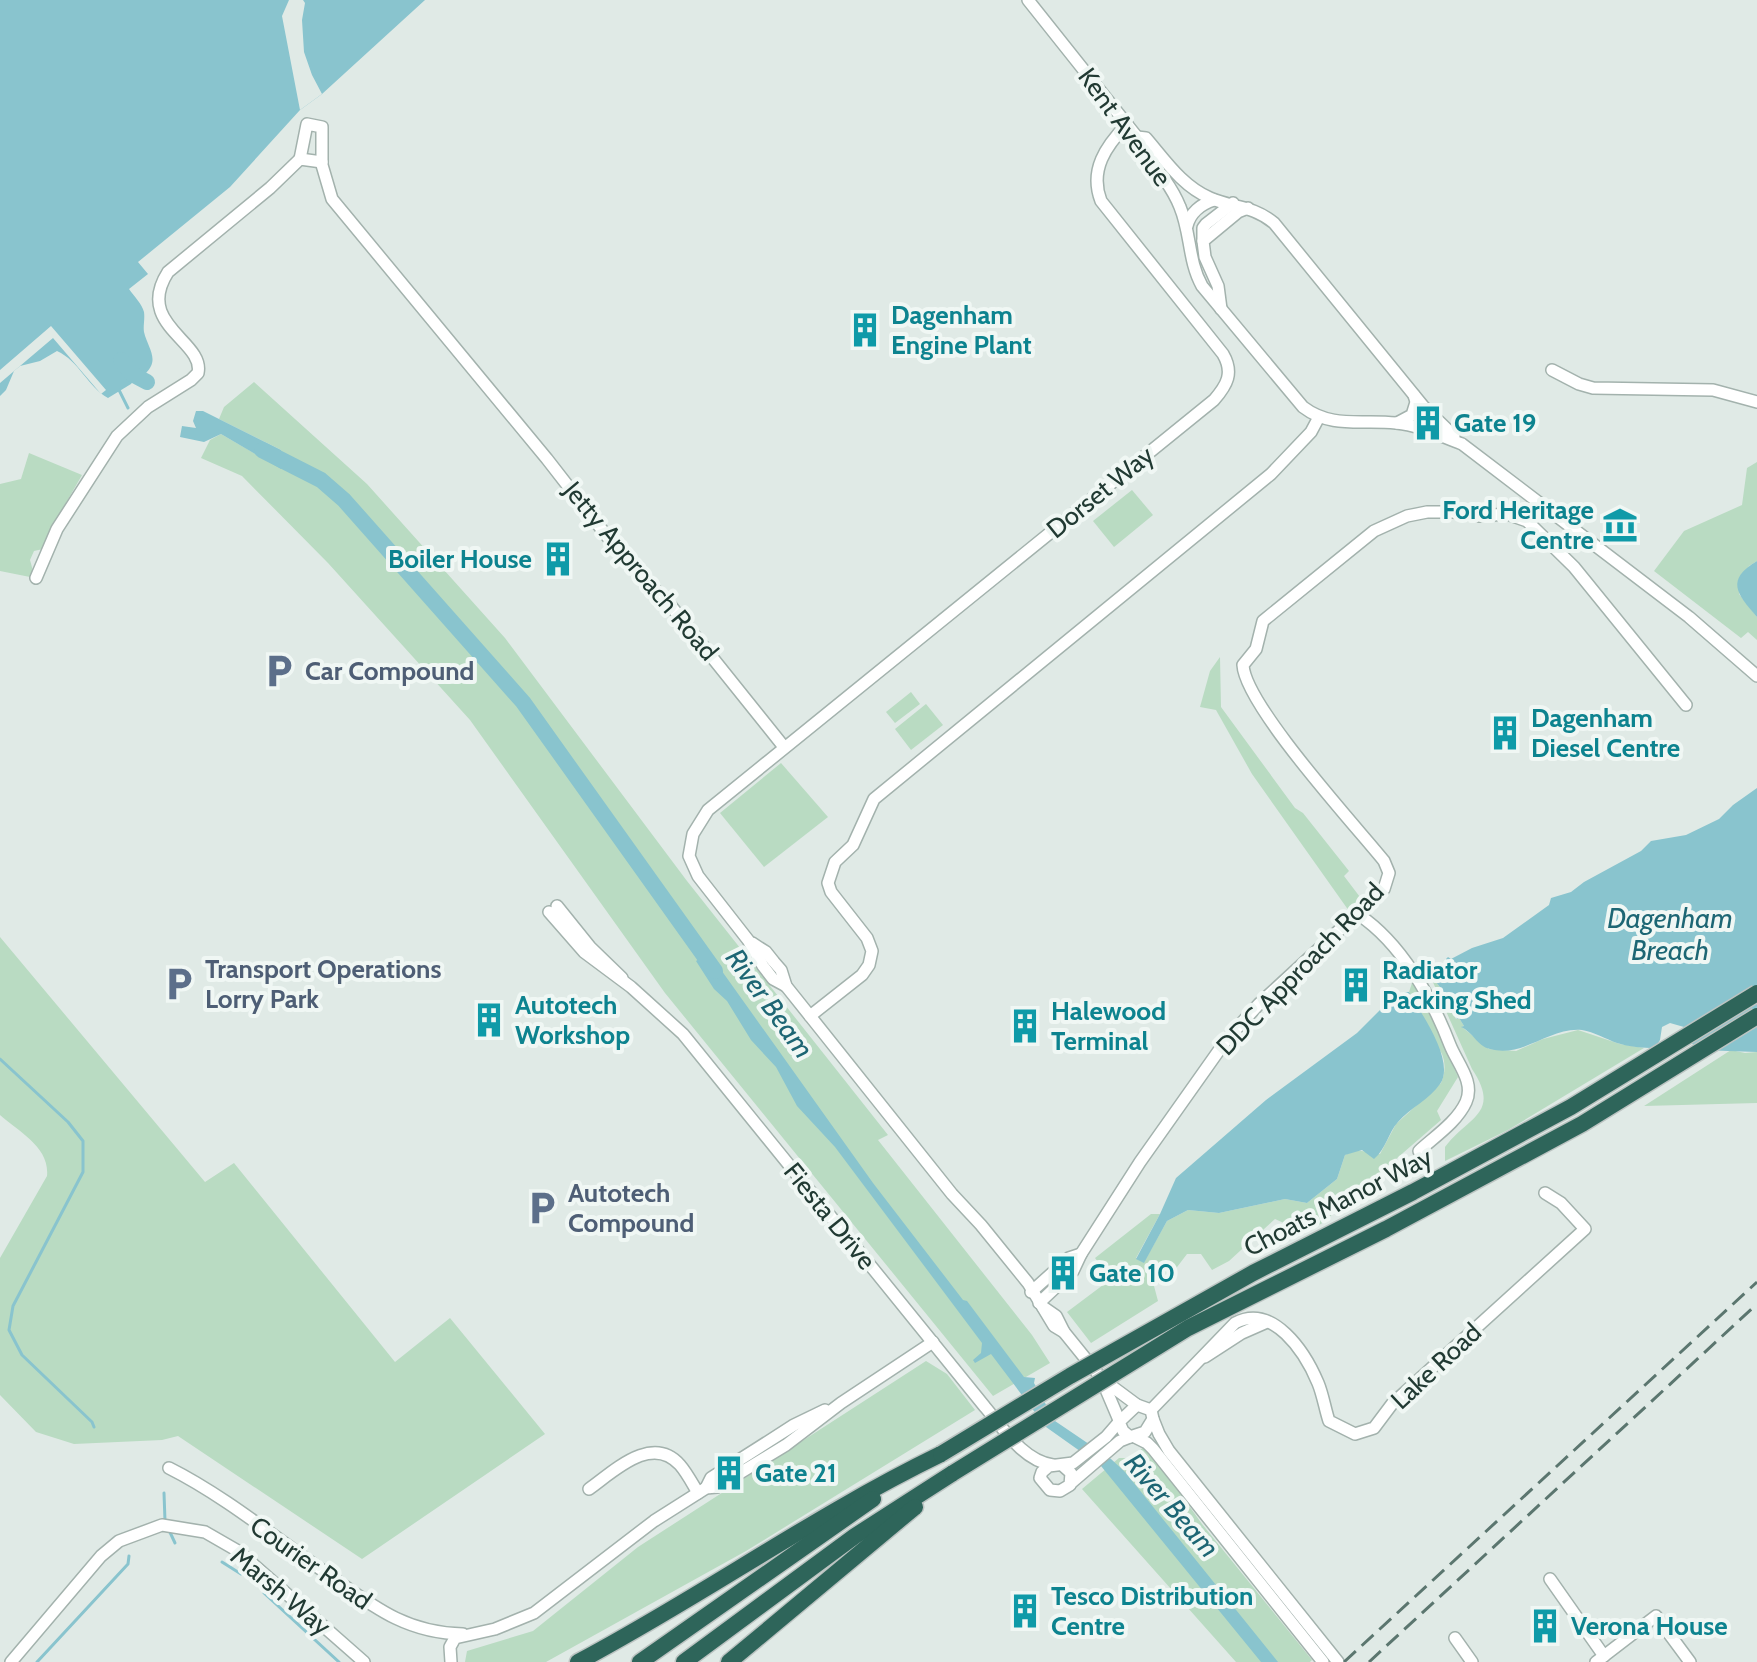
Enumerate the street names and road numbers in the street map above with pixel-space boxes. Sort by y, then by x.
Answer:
street label: Kent Avenue [1071,62,1179,192]
street label: Dorset Way [1040,439,1160,545]
street label: Jetty Approach Road [556,474,725,667]
street label: DDC Approach Road [1209,876,1391,1062]
street label: Choats Manor Way [1239,1141,1437,1263]
street label: Fiesta Drive [777,1156,883,1276]
street label: Lake Road [1384,1316,1488,1416]
street label: Courier Road [244,1509,378,1617]
street label: Marsh Way [224,1540,338,1642]

